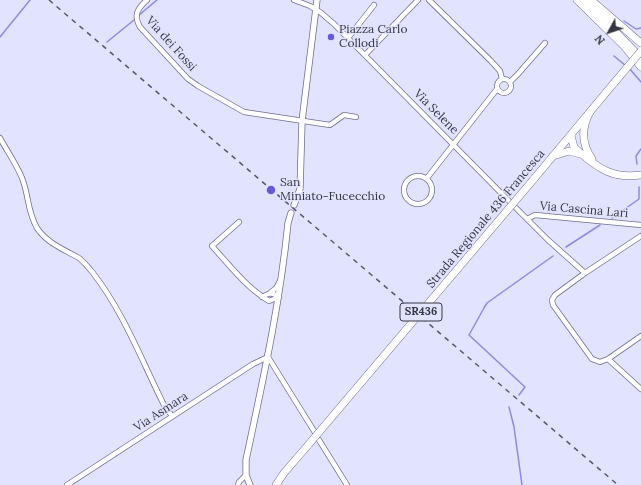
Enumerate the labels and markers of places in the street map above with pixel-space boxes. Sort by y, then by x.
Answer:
place label: Piazza Carlo Collodi [339,23,407,51]
marker: Piazza Carlo Collodi [326,32,336,42]
place label: San Miniato-Fucecchio [280,176,385,204]
marker: San Miniato-Fucecchio [265,184,277,196]

